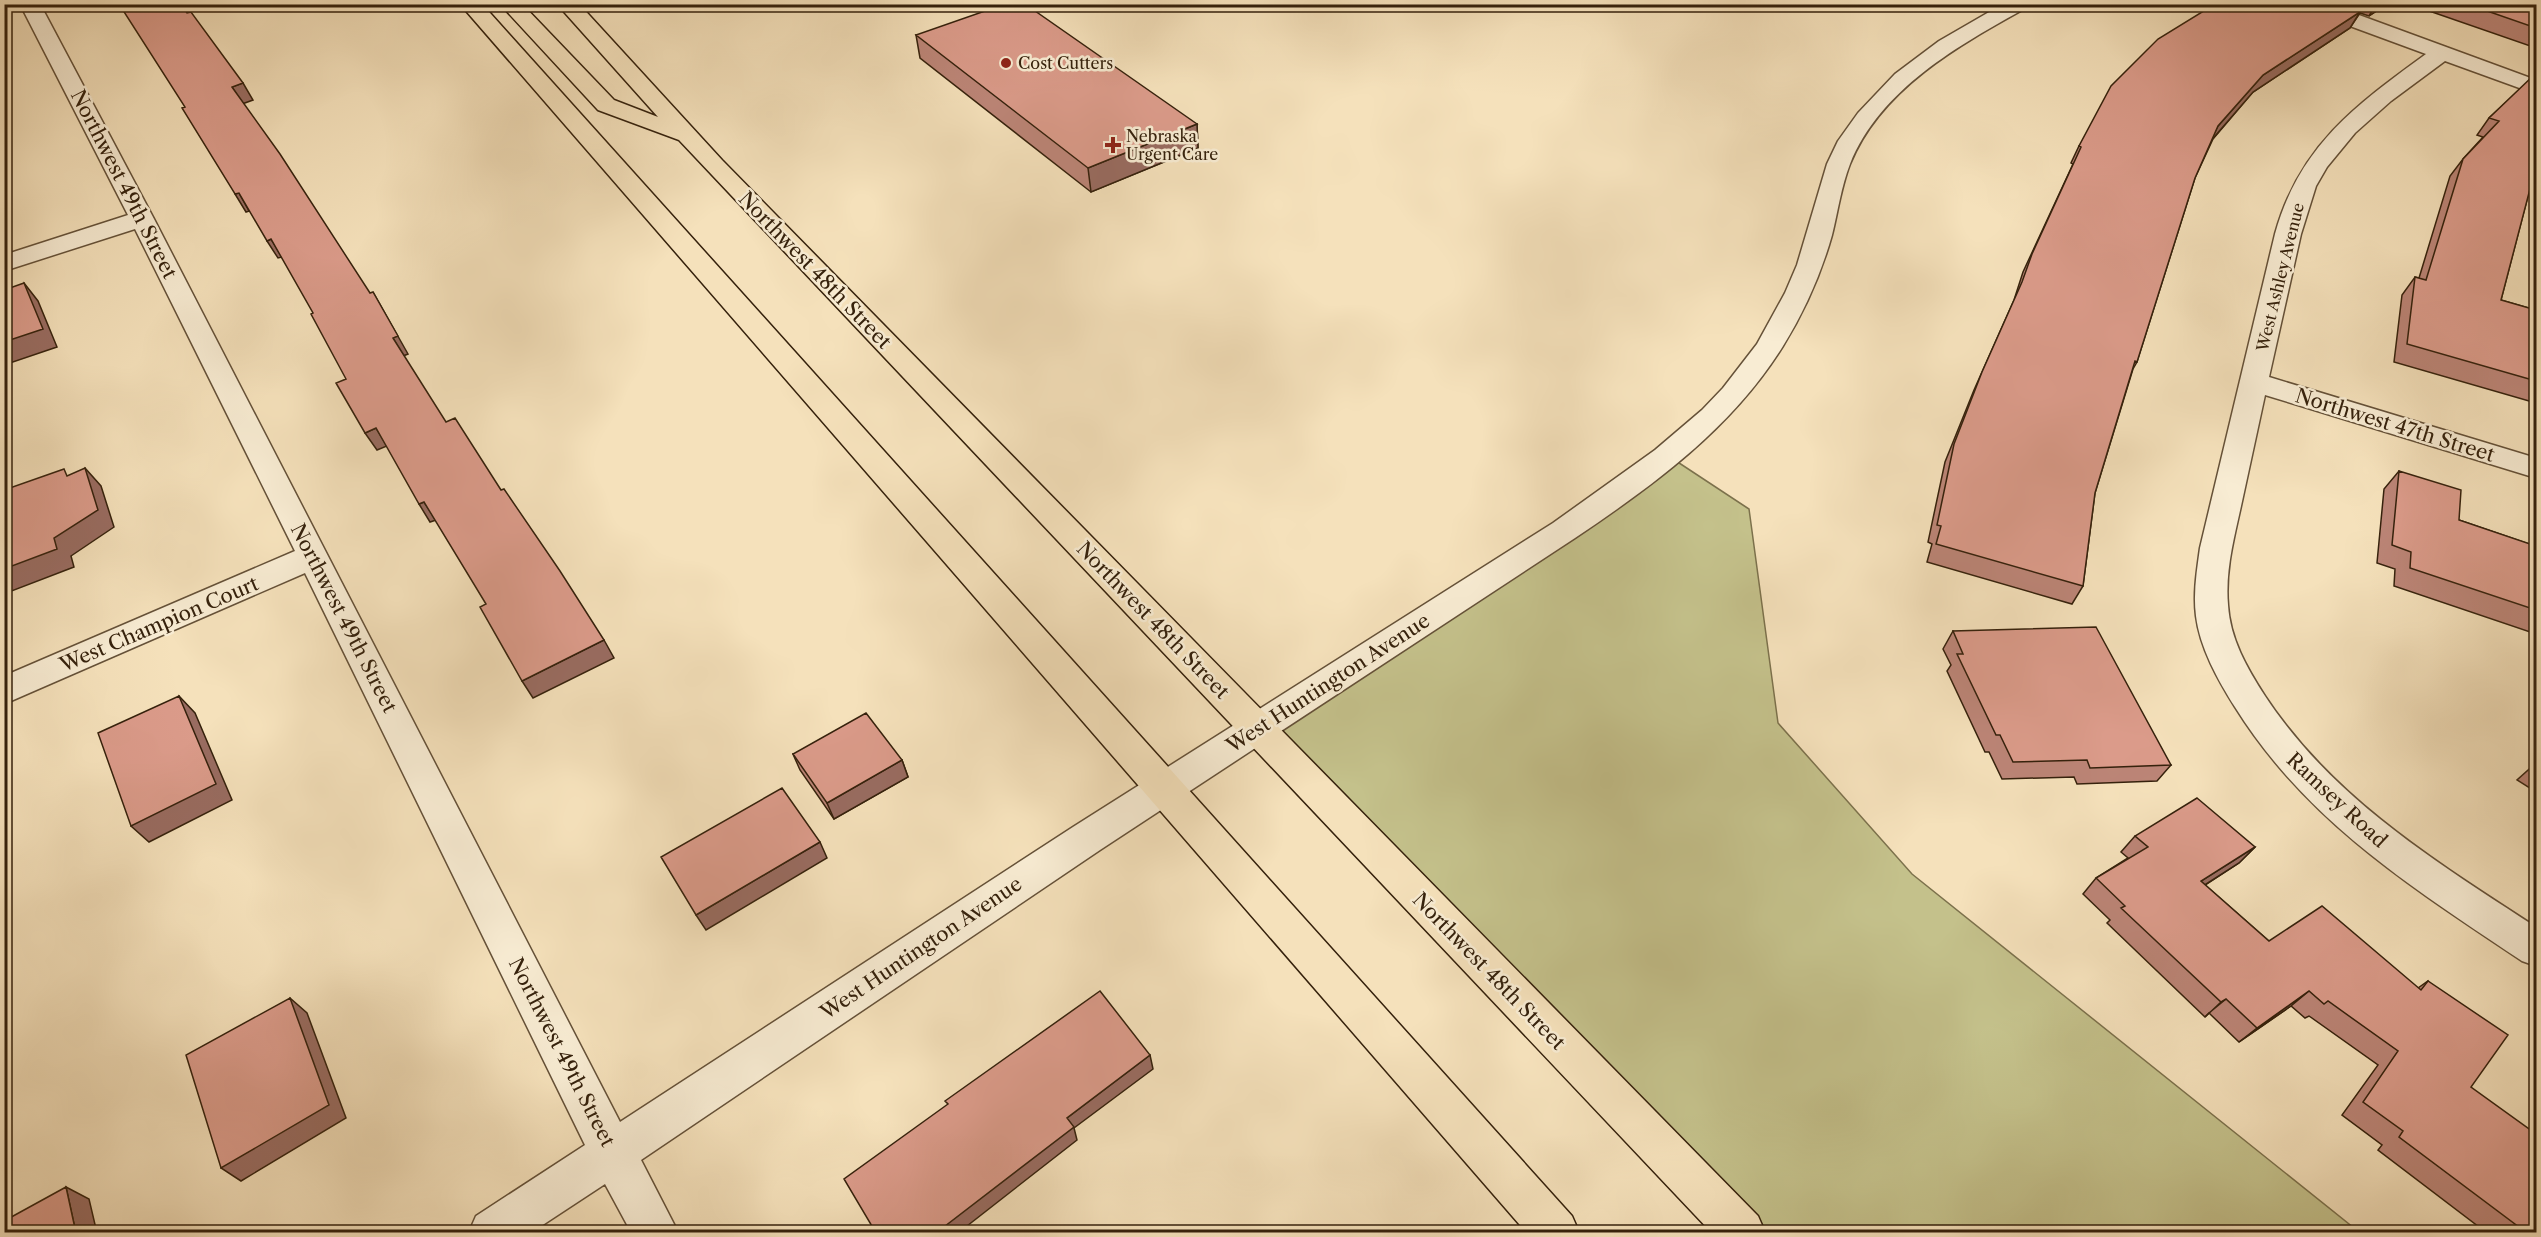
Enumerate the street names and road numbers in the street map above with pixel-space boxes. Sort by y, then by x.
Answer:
street label: Northwest 49th Street [66,86,182,282]
street label: Northwest 48th Street [734,186,896,354]
street label: West Ashley Avenue [2252,201,2308,354]
street label: Northwest 47th Street [2293,383,2497,467]
street label: Northwest 49th Street [286,520,402,716]
street label: Northwest 48th Street [1072,536,1234,704]
street label: West Champion Court [55,571,262,677]
street label: West Huntington Avenue [1221,608,1434,758]
street label: Ramsey Road [2282,747,2392,853]
street label: West Huntington Avenue [815,872,1026,1025]
street label: Northwest 48th Street [1408,887,1570,1055]
street label: Northwest 49th Street [504,954,620,1150]

